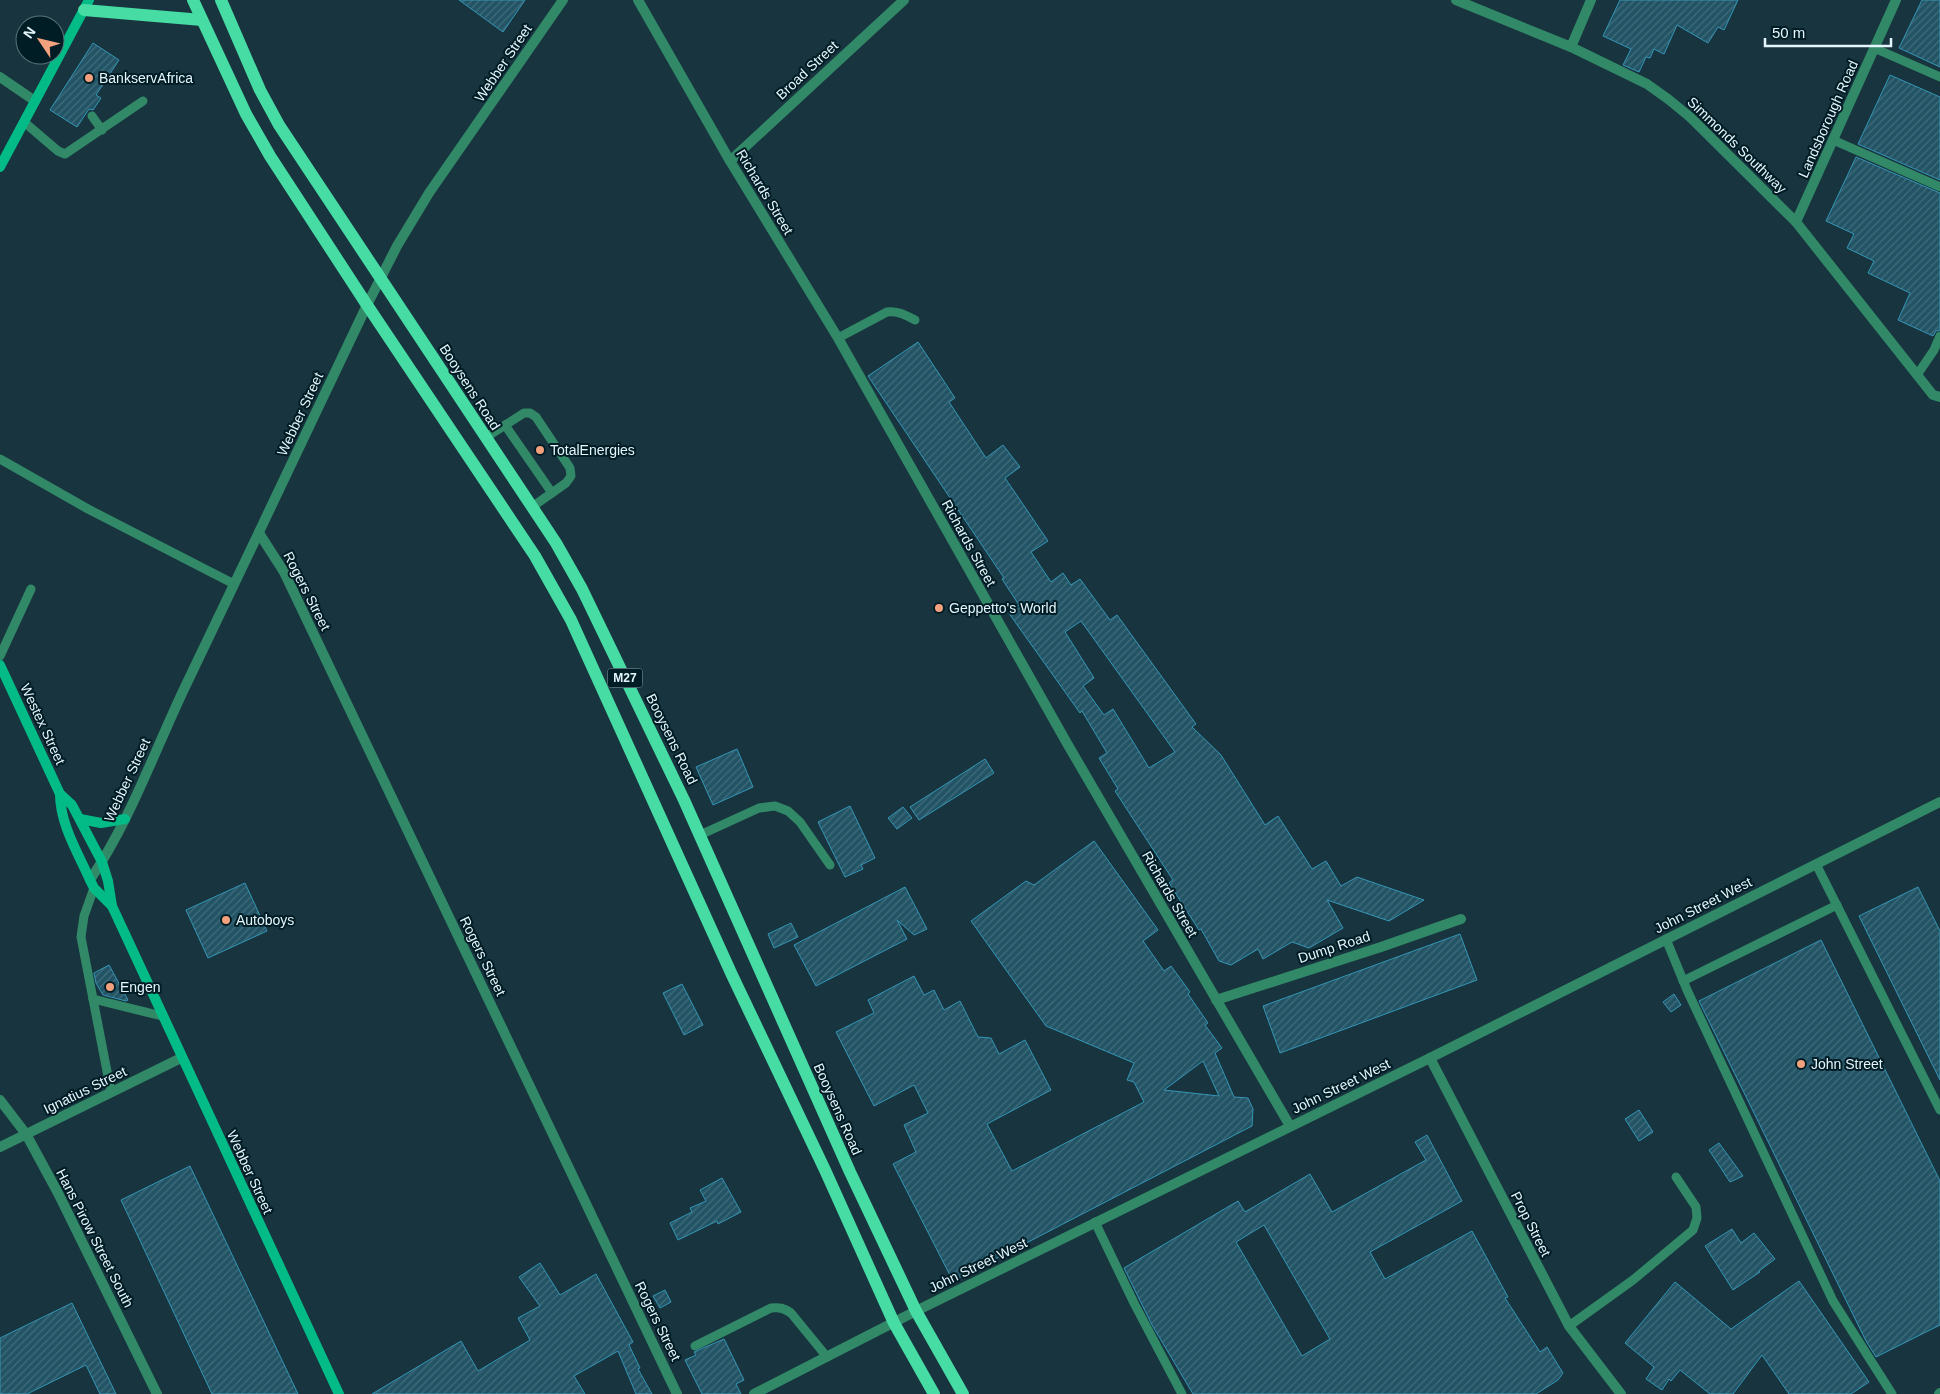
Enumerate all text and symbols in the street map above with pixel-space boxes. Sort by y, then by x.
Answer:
north arrow [15,15,65,65]
scale bar [1765,15,1891,47]
street label: Webber Street [471,21,535,105]
text: N [20,24,39,41]
text: 50 m [1772,24,1805,41]
street label: Broad Street [773,37,841,103]
street label: Landsborough Road [1795,58,1861,180]
place label: BankservAfrica [99,70,193,86]
marker: BankservAfrica [83,72,95,84]
street label: Simmonds Southway [1684,94,1790,196]
street label: Richards Street [733,147,797,238]
street label: Booysens Road [436,341,504,433]
street label: Webber Street [274,370,326,458]
place label: TotalEnergies [550,442,635,458]
marker: TotalEnergies [534,444,546,456]
street label: Richards Street [939,497,999,589]
street label: Rogers Street [280,549,334,633]
place label: Geppetto's World [949,600,1056,616]
marker: Geppetto's World [933,602,945,614]
road number: M27 [608,668,642,688]
street label: Westex Street [17,681,69,767]
street label: Booysens Road [643,691,701,787]
street label: Webber Street [101,736,153,824]
street label: Richards Street [1139,848,1201,940]
street label: John Street West [1652,874,1754,936]
place label: Autoboys [236,912,294,928]
marker: Autoboys [220,914,232,926]
street label: Rogers Street [457,914,509,998]
street label: Dump Road [1296,928,1372,966]
place label: Engen [120,979,160,995]
marker: Engen [104,981,116,993]
street label: John Street West [1289,1055,1393,1117]
place label: John Street [1811,1056,1883,1072]
marker: John Street [1795,1058,1807,1070]
street label: Booysens Road [811,1061,865,1157]
street label: Ignatius Street [41,1063,129,1117]
street label: Webber Street [224,1128,276,1216]
street label: Hans Pirow Street South [53,1166,137,1310]
street label: Prop Street [1508,1189,1554,1259]
street label: John Street West [926,1234,1030,1296]
street label: Rogers Street [632,1279,684,1363]

